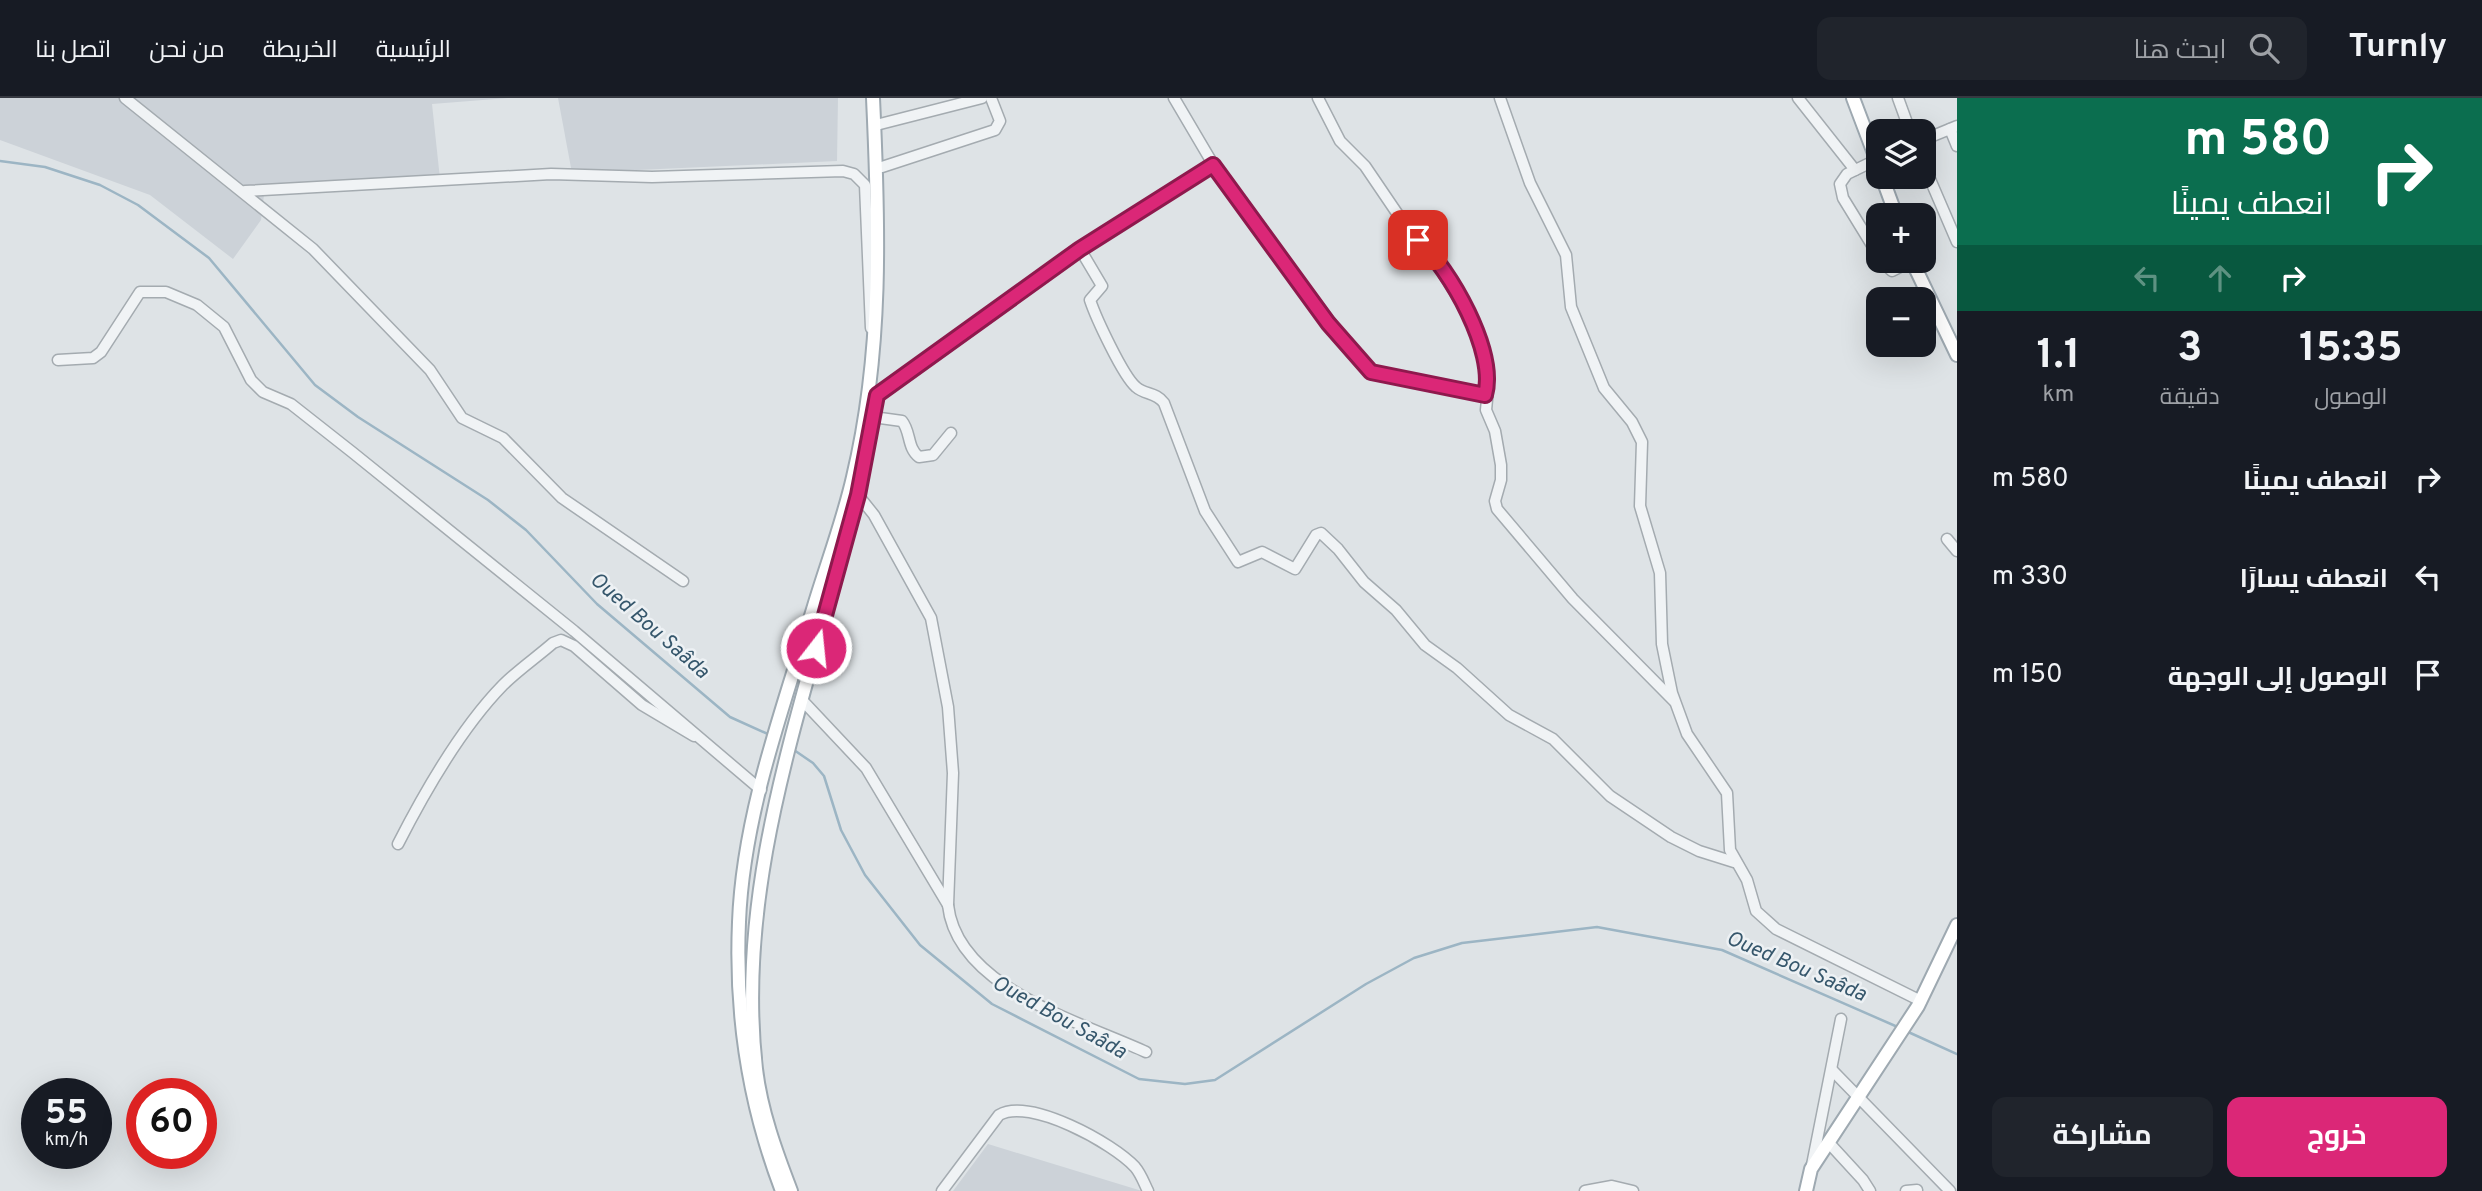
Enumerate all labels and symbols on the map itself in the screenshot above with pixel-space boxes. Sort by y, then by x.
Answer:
pin [1388,210,1448,270]
water label: Oued Bou Saâda [584,567,714,685]
position arrow [779,611,853,685]
water label: Oued Bou Saâda [1722,925,1870,1009]
water label: Oued Bou Saâda [987,970,1131,1066]
speed limit sign: 60 [126,1078,217,1169]

